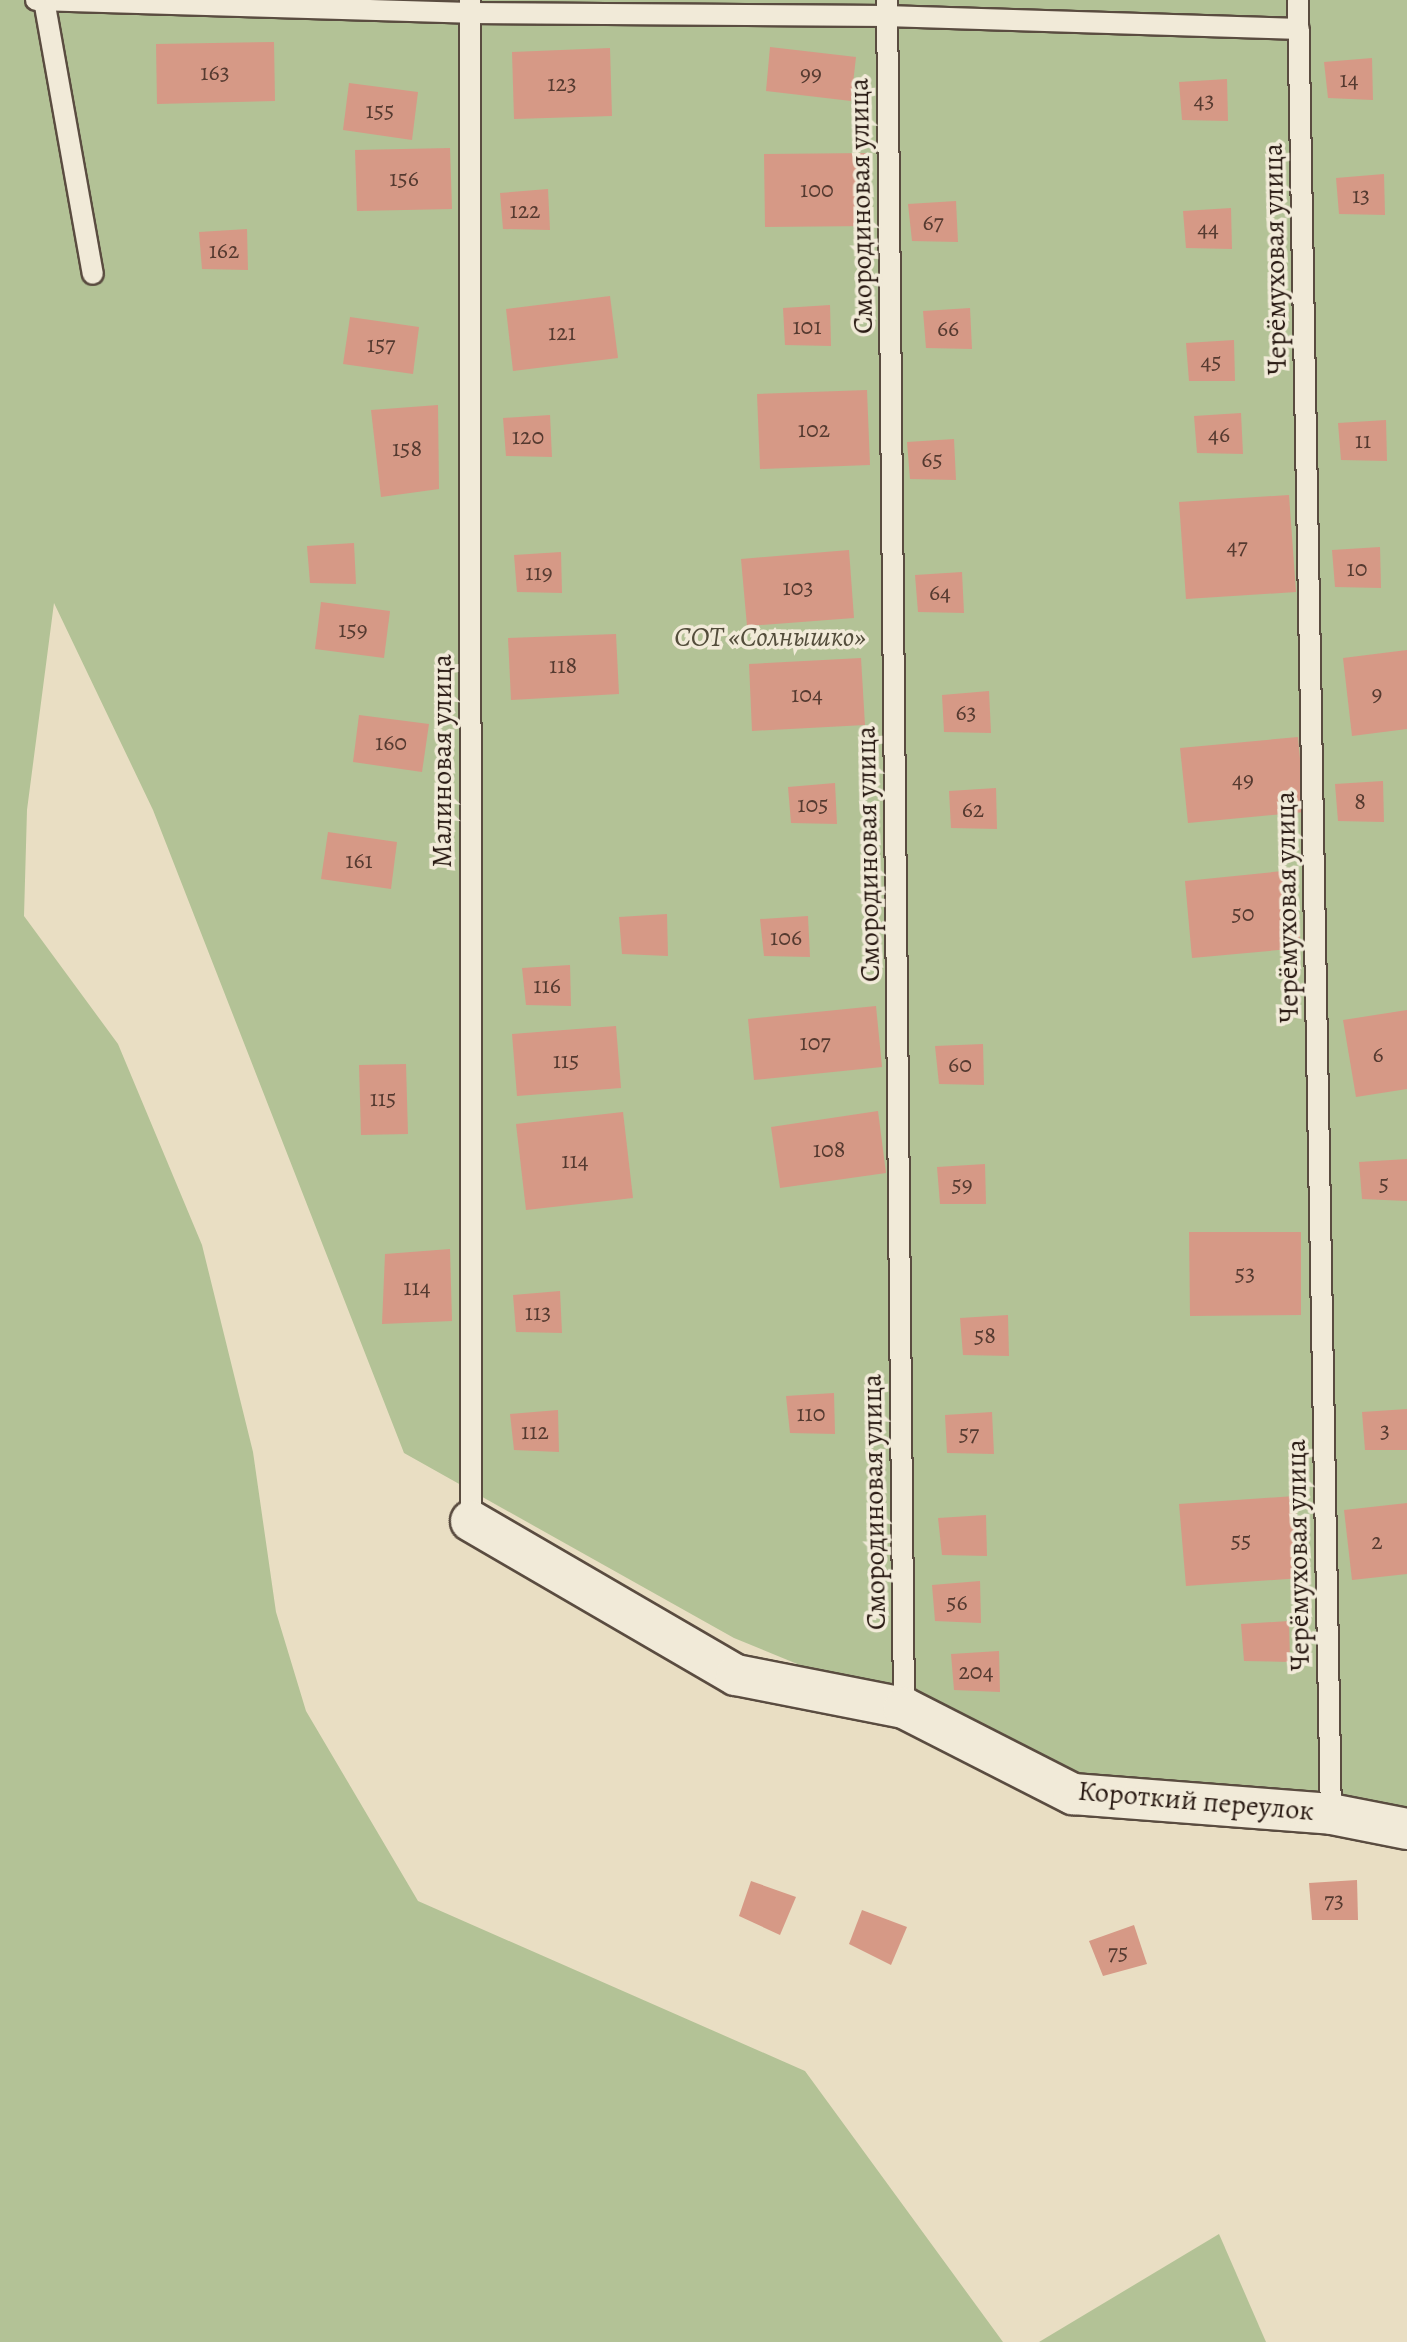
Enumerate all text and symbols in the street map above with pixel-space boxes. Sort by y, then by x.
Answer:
house number: 163 [200,59,230,87]
house number: 99 [800,60,822,88]
house number: 14 [1339,66,1359,94]
house number: 123 [547,70,577,98]
street label: Смородиновая улица [842,78,880,334]
house number: 43 [1194,87,1214,115]
house number: 155 [366,97,394,125]
street label: Черёмуховая улица [1256,143,1294,375]
house number: 156 [389,165,419,193]
house number: 100 [800,176,834,204]
house number: 13 [1352,182,1370,210]
house number: 122 [509,197,541,225]
house number: 67 [922,209,944,237]
house number: 44 [1197,215,1219,243]
house number: 162 [209,237,239,265]
house number: 101 [792,313,822,341]
house number: 66 [937,315,959,343]
house number: 121 [548,319,576,347]
house number: 157 [367,331,395,359]
house number: 45 [1200,348,1222,376]
house number: 102 [798,416,830,444]
house number: 46 [1208,421,1230,449]
house number: 120 [512,423,544,451]
house number: 11 [1355,427,1371,455]
house number: 158 [392,435,422,463]
house number: 65 [921,446,943,474]
house number: 47 [1227,533,1247,561]
house number: 10 [1347,555,1367,583]
house number: 119 [525,559,553,587]
house number: 103 [783,574,813,602]
house number: 64 [929,579,951,607]
house number: 159 [338,616,368,644]
park label: СОТ «Солнышко» [674,620,866,654]
house number: 118 [549,652,577,680]
street label: Малиновая улица [425,654,459,868]
house number: 9 [1372,680,1382,708]
house number: 104 [791,681,823,709]
house number: 63 [955,699,977,727]
street label: Смородиновая улица [849,726,887,982]
house number: 160 [375,729,407,757]
house number: 49 [1232,766,1254,794]
house number: 8 [1354,788,1366,816]
house number: 105 [797,791,829,819]
street label: Черёмуховая улица [1268,791,1306,1023]
house number: 62 [962,796,984,824]
house number: 161 [345,847,373,875]
house number: 50 [1231,900,1255,928]
house number: 106 [770,924,802,952]
house number: 116 [533,972,561,1000]
house number: 107 [799,1029,831,1057]
house number: 6 [1372,1041,1384,1069]
house number: 115 [553,1047,579,1075]
house number: 60 [948,1051,972,1079]
house number: 115 [370,1085,396,1113]
house number: 108 [813,1136,845,1164]
house number: 114 [561,1147,589,1175]
house number: 5 [1379,1170,1389,1198]
house number: 59 [951,1171,973,1199]
house number: 53 [1235,1260,1255,1288]
house number: 114 [403,1274,431,1302]
house number: 113 [525,1299,551,1327]
house number: 58 [974,1322,996,1350]
street label: Смородиновая улица [855,1374,893,1630]
house number: 110 [796,1400,826,1428]
house number: 3 [1380,1417,1390,1445]
house number: 112 [521,1418,549,1446]
house number: 57 [959,1420,979,1448]
street label: Черёмуховая улица [1279,1439,1317,1671]
house number: 55 [1231,1527,1251,1555]
house number: 2 [1371,1528,1383,1556]
house number: 56 [946,1589,968,1617]
house number: 204 [958,1658,994,1686]
street label: Короткий переулок [1077,1774,1315,1828]
house number: 73 [1324,1887,1344,1915]
house number: 75 [1108,1939,1128,1967]

